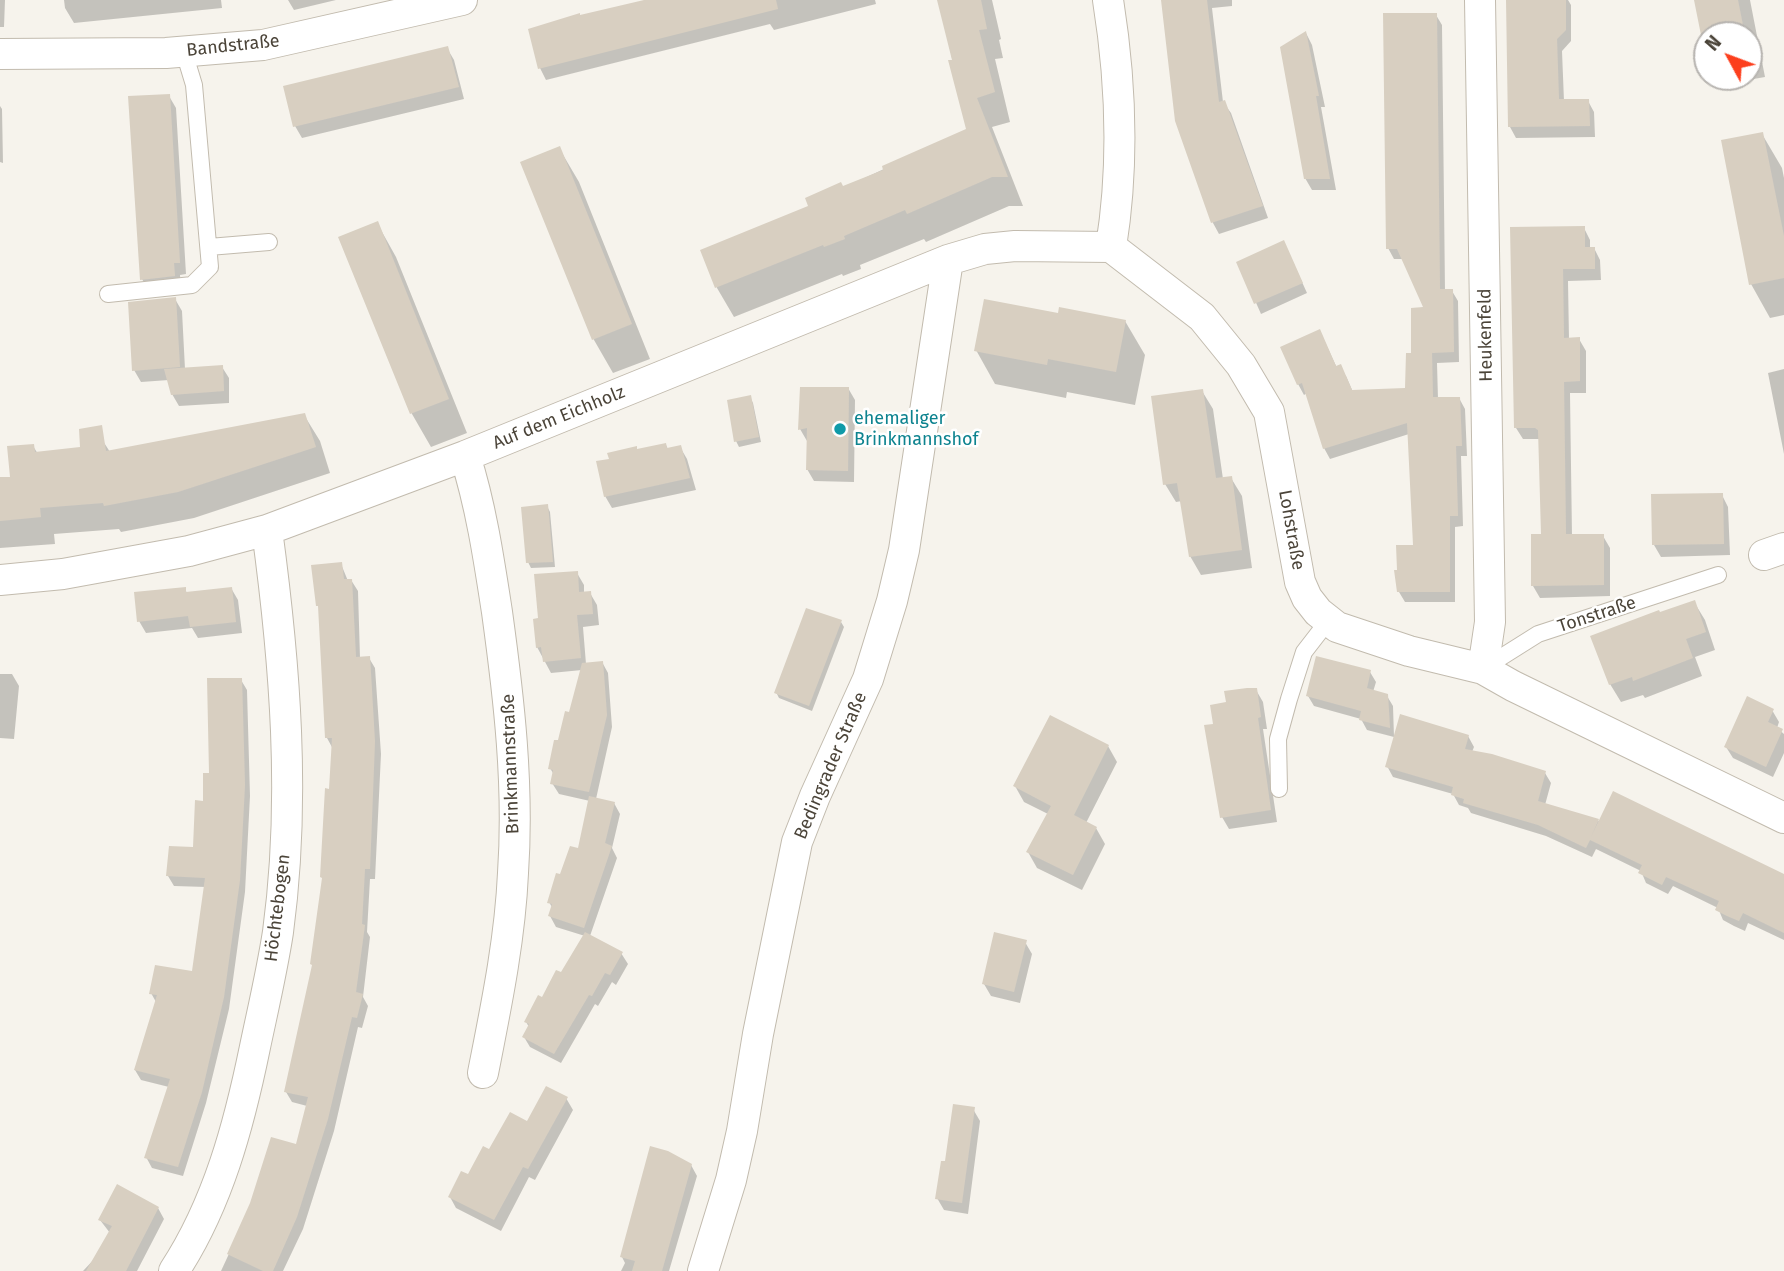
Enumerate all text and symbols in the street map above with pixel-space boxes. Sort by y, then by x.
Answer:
north arrow [1693,21,1763,91]
street label: Bandstraße [185,30,281,62]
text: N [1700,31,1726,56]
street label: Heukenfeld [1474,288,1498,382]
street label: Auf dem Eichholz [490,382,628,454]
place label: ehemaliger Brinkmannshof [854,408,979,450]
marker: ehemaliger Brinkmannshof [832,421,848,437]
street label: Lohstraße [1273,488,1309,572]
street label: Tonstraße [1555,592,1639,638]
street label: Bedingrader Straße [790,689,872,843]
street label: Brinkmannstraße [498,693,524,835]
street label: Höchtebogen [261,853,295,963]

